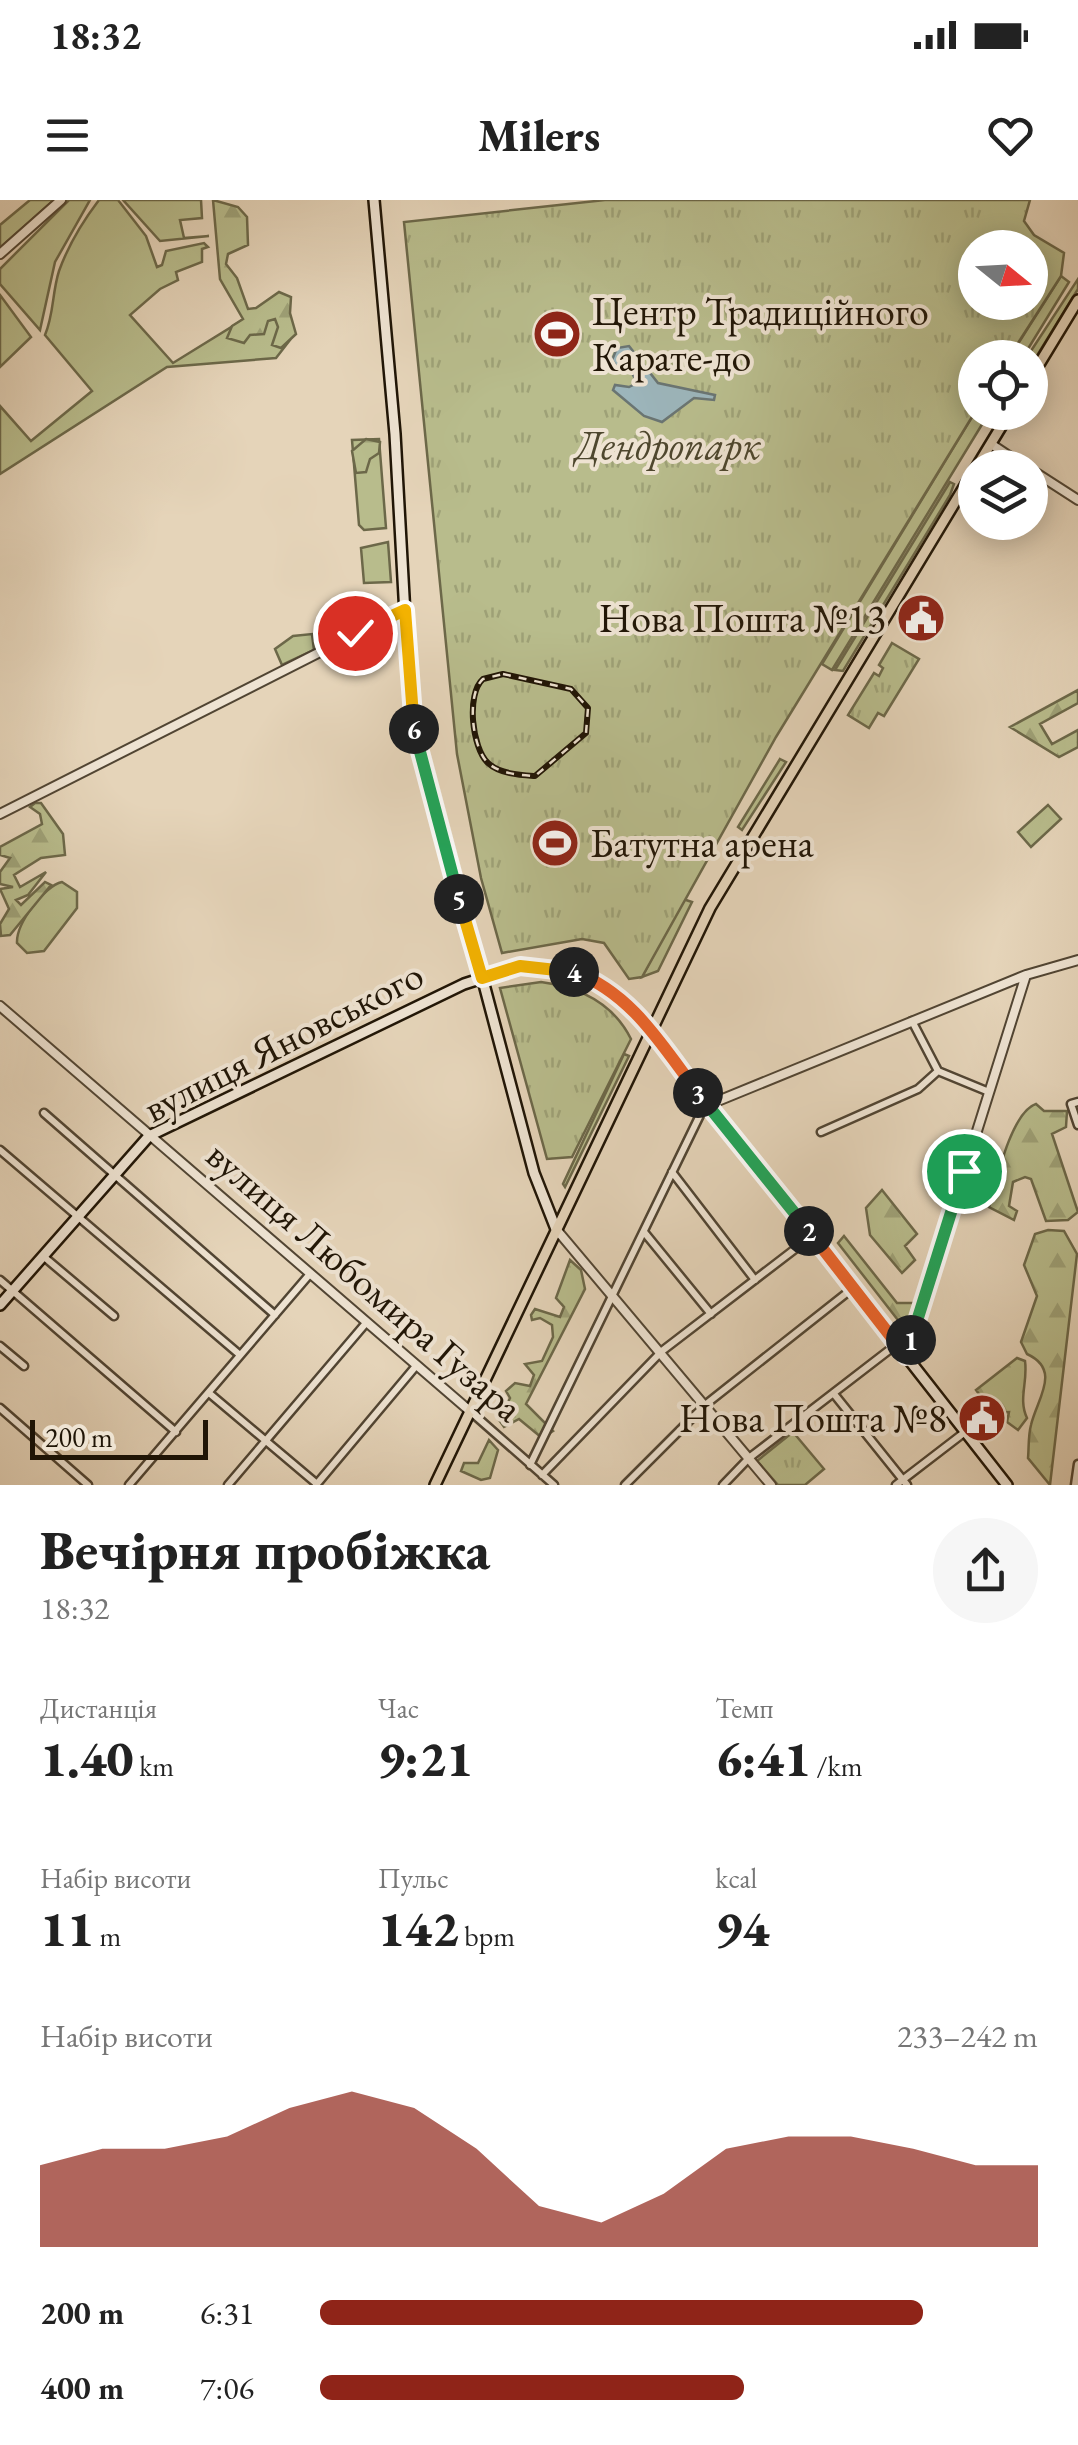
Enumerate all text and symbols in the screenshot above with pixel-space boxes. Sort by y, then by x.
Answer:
text: 18:32 [50,11,141,60]
text: Milers [478,106,600,164]
icon: menu [40,108,95,163]
icon: heart [983,108,1038,163]
north arrow [958,230,1048,320]
map controls [958,230,1048,540]
place label: Центр Традиційного Карате-до [592,285,929,383]
sports icon: Центр Традиційного Карате-до [531,308,583,360]
button: locate [958,340,1048,430]
park label: Дендропарк [572,419,762,471]
button: layers [958,450,1048,540]
pin [313,591,398,676]
place label: Нова Пошта №13 [599,592,886,644]
public building icon: Нова Пошта №13 [895,592,947,644]
icon: check [328,606,383,661]
pin: 6 [389,704,439,754]
text: 6 [407,711,421,747]
sports icon: Батутна арена [529,817,581,869]
place label: Батутна арена [590,817,814,869]
pin: 5 [434,874,484,924]
text: 5 [452,881,466,917]
pin: 4 [549,947,599,997]
street label: вулиця Яновського [134,948,432,1134]
text: 4 [567,954,581,990]
pin: 3 [673,1068,723,1118]
text: 3 [691,1075,705,1111]
street label: вулиця Любомира Гузара [196,1129,534,1433]
pin [922,1129,1007,1214]
icon: arrive [937,1144,992,1199]
pin: 2 [784,1206,834,1256]
text: 2 [802,1213,816,1249]
pin: 1 [886,1315,936,1365]
text: 1 [904,1322,918,1358]
place label: Нова Пошта №8 [679,1392,947,1444]
public building icon: Нова Пошта №8 [956,1392,1008,1444]
scale bar [30,1415,208,1460]
text: 200 m [45,1419,113,1455]
text: Вечірня пробіжка [40,1514,490,1585]
button: share [933,1518,1038,1623]
text: 18:32 [40,1587,109,1629]
text: Дистанція [40,1690,157,1726]
text: Час [378,1690,419,1726]
text: Темп [715,1690,774,1726]
text: 1.40 [40,1726,134,1791]
text: 9:21 [378,1726,473,1791]
text: 6:41 [715,1726,811,1791]
text: km [134,1748,174,1784]
text: /km [811,1748,862,1784]
text: Набір висоти [40,1860,191,1896]
text: Пульс [378,1860,449,1896]
text: kcal [715,1860,757,1896]
text: 11 [40,1896,94,1961]
text: 142 [378,1896,459,1961]
text: 94 [715,1896,769,1961]
text: m [94,1918,121,1954]
text: bpm [459,1918,515,1954]
text: Набір висоти [40,2015,213,2057]
text: 233–242 m [897,2015,1038,2057]
text: 200 m [40,2292,124,2334]
text: 6:31 [200,2292,254,2334]
text: 400 m [40,2367,124,2409]
text: 7:06 [200,2367,254,2409]

